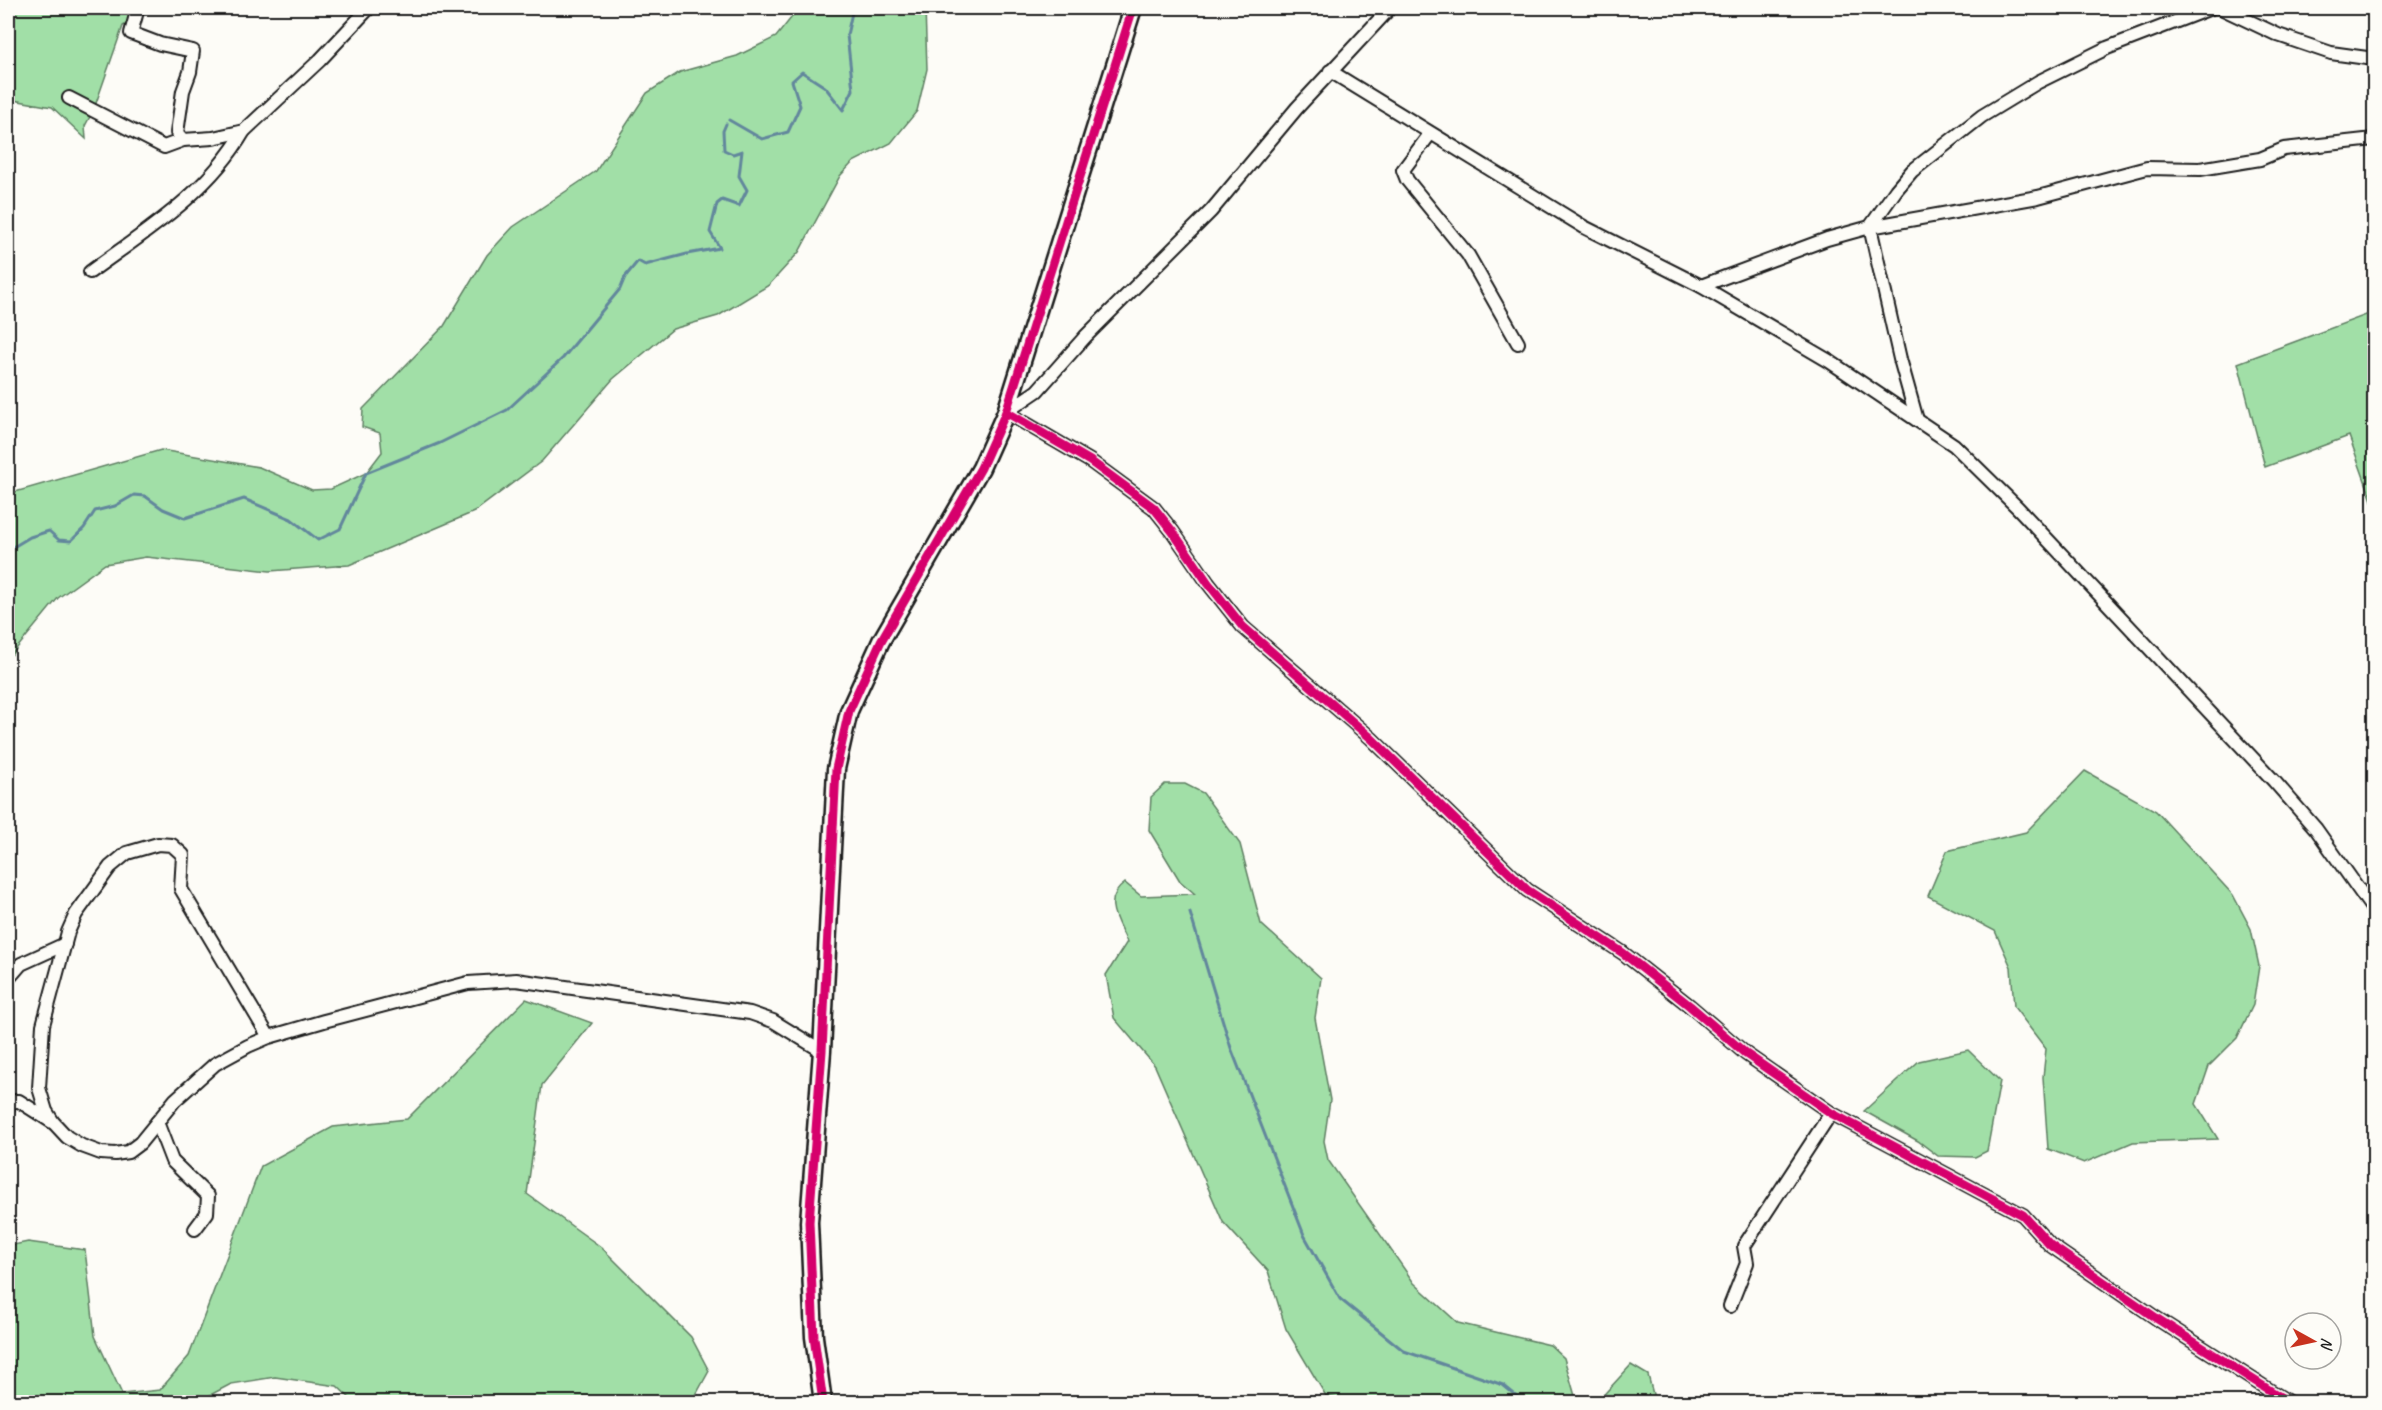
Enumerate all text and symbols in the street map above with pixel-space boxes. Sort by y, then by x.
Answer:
north arrow [2283,1311,2343,1371]
text: N [2316,1337,2337,1352]

